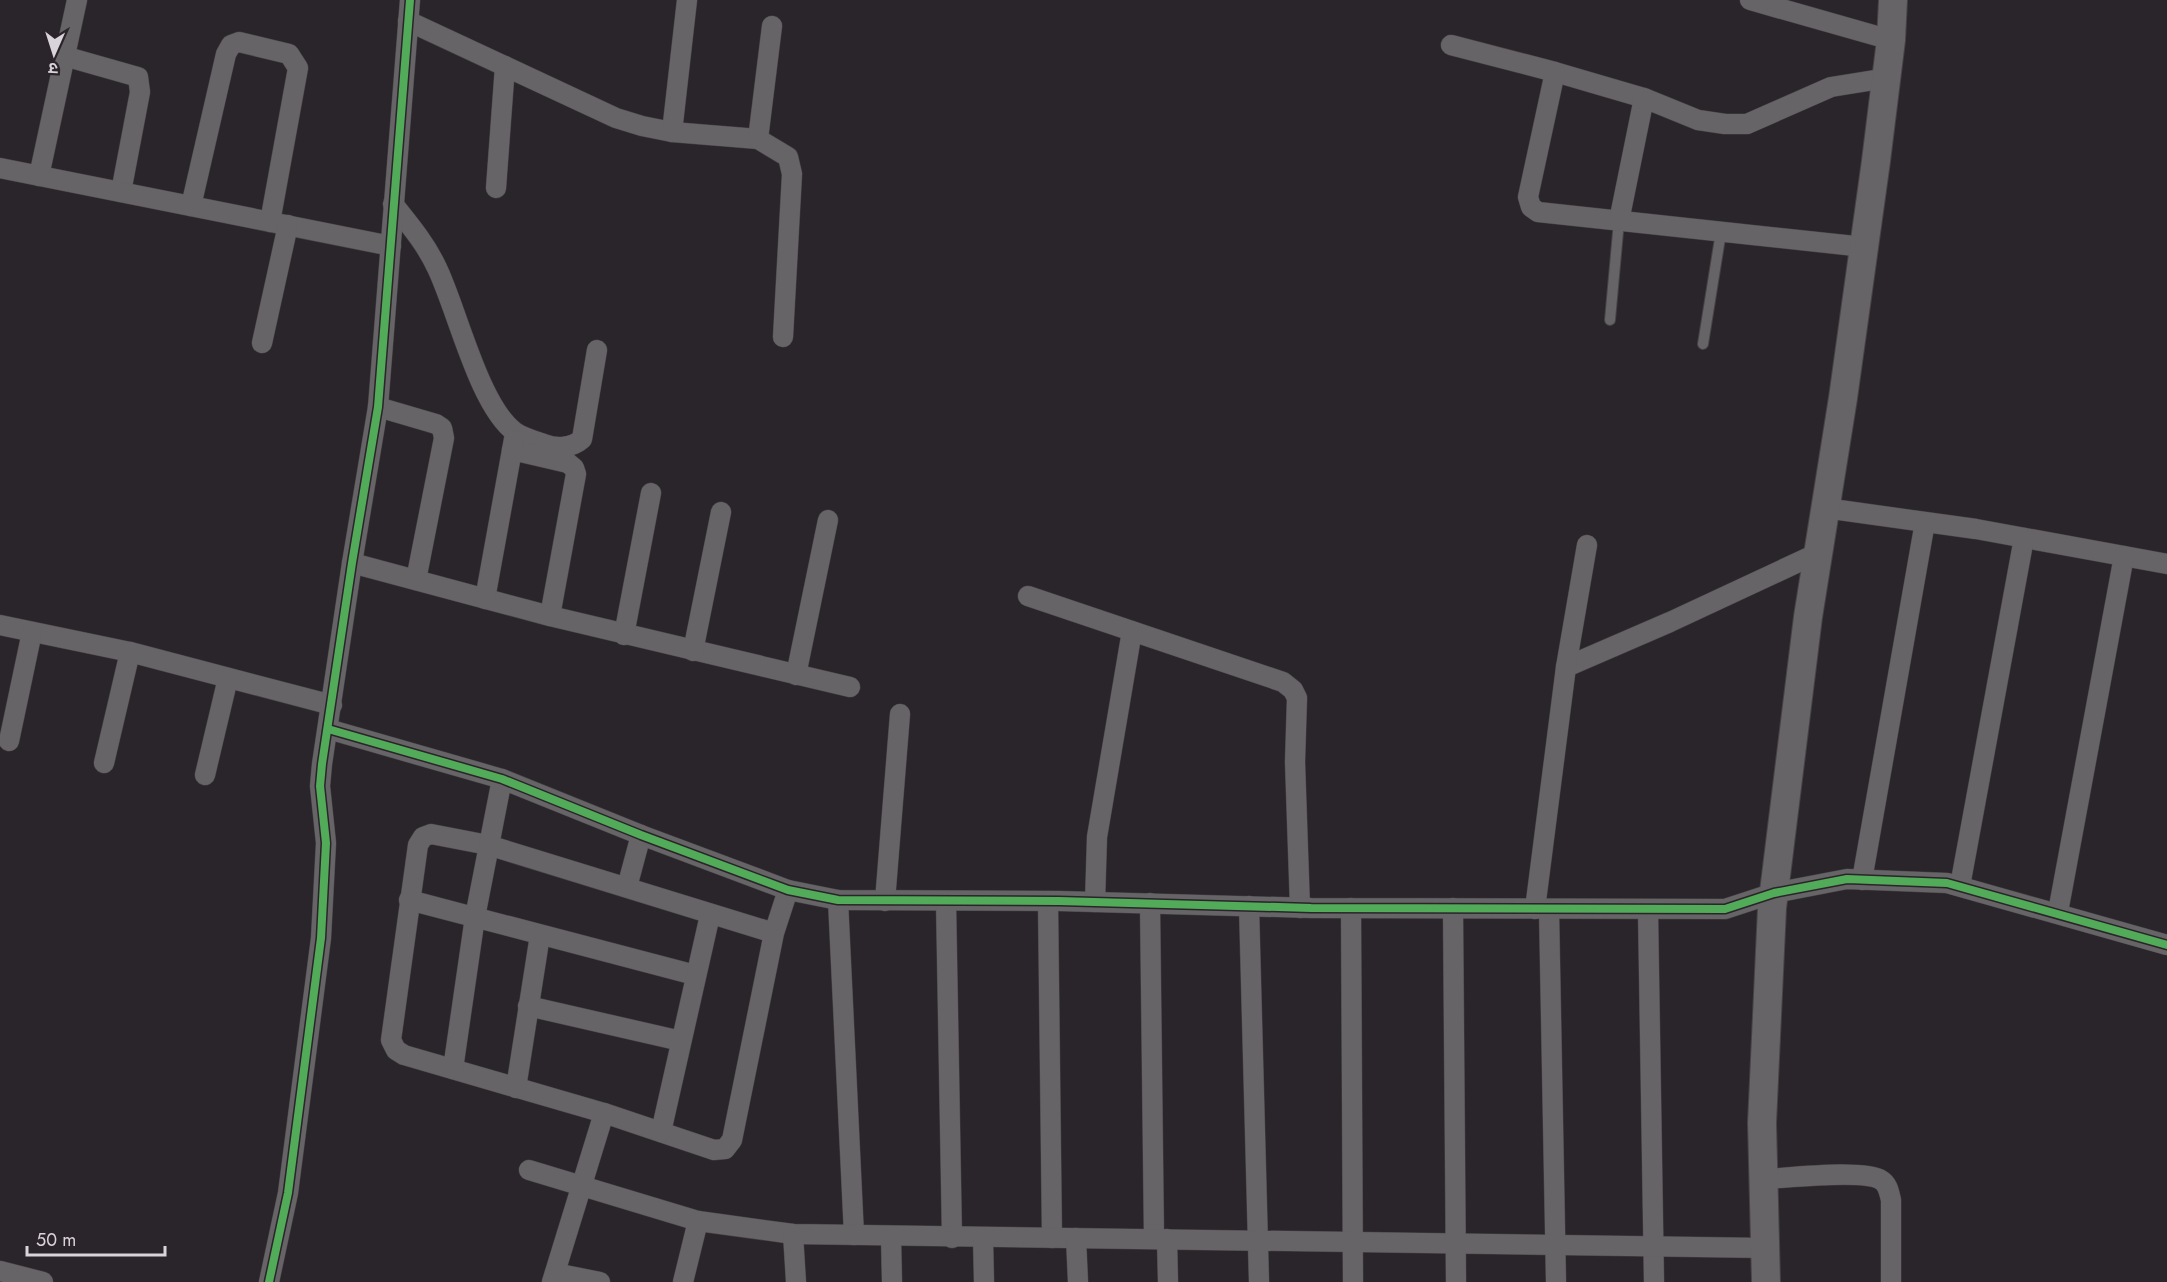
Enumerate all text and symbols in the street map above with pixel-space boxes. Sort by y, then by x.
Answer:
north arrow [24,24,84,84]
text: उ [47,57,59,80]
scale bar [27,1219,165,1257]
text: 50 m [36,1227,76,1253]

